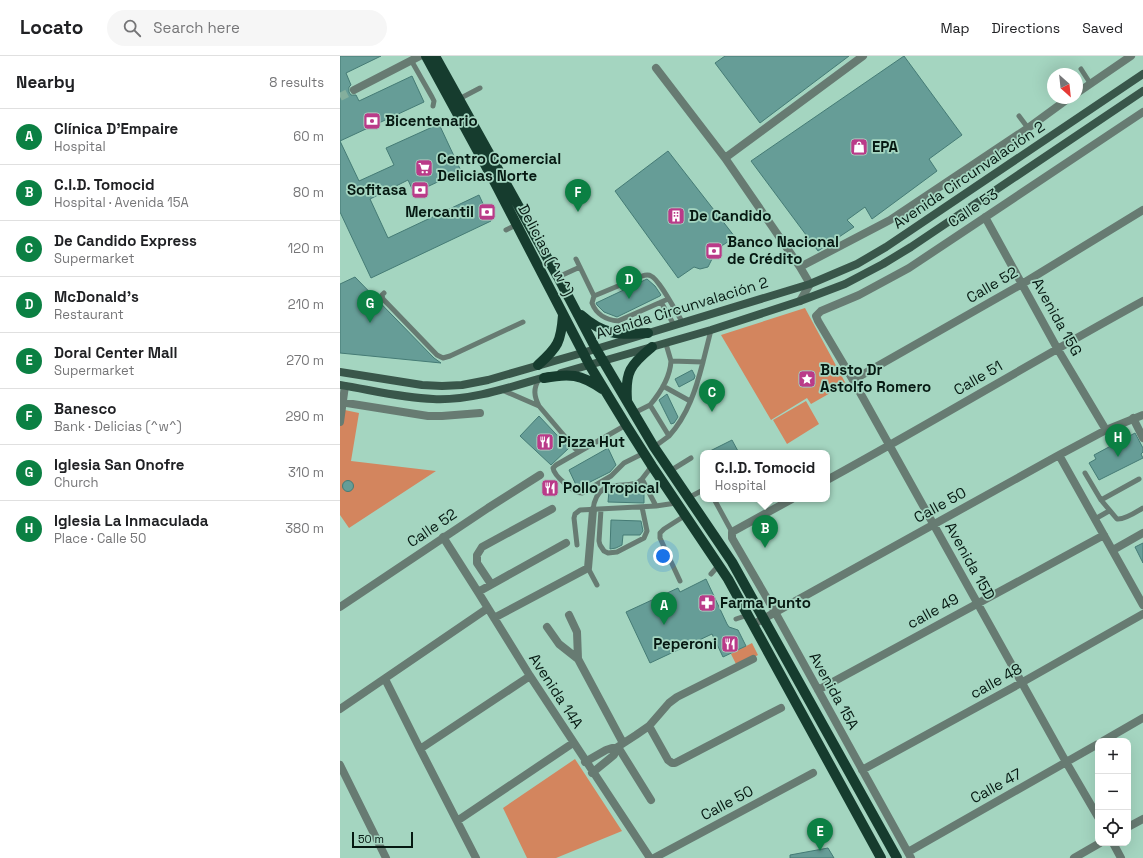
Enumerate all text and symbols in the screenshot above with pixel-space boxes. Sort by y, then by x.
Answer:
search box [107,10,387,46]
text: Locato [20,15,83,40]
icon: search [121,17,143,39]
text: Search here [153,18,240,37]
text: Map [940,19,970,37]
text: Directions [992,19,1060,37]
text: Saved [1082,19,1123,37]
north arrow [1047,68,1083,104]
text: Nearby [16,71,75,93]
text: 8 results [269,74,324,91]
bank icon: Bicentenario [362,111,382,131]
place label: Bicentenario [385,111,478,130]
street label: Avenida Circunvalación 2 [889,117,1048,233]
text: Clínica D'Empaire [54,119,178,138]
text: A [25,128,33,145]
text: 60 m [293,128,324,145]
shop icon: EPA [849,137,869,157]
place label: EPA [872,137,899,156]
text: Hospital [54,138,106,155]
place label: Centro Comercial Delicias Norte [437,149,561,185]
supermarket icon: Centro Comercial Delicias Norte [414,158,434,178]
text: C.I.D. Tomocid [54,175,155,194]
pin: F [565,179,591,212]
place label: Sofitasa [347,180,407,199]
bank icon: Sofitasa [410,180,430,200]
text: B [25,184,33,201]
text: 80 m [293,184,324,201]
street label: Calle 53 [944,184,1001,231]
text: Hospital · Avenida 15A [54,194,189,211]
street label: Delicias (^w^) [513,201,579,299]
place label: Mercantil [405,202,474,221]
bank icon: Mercantil [477,202,497,222]
building icon: De Candido [666,206,686,226]
place label: De Candido [689,206,771,225]
text: De Candido Express [54,231,197,250]
place label: Banco Nacional de Crédito [727,232,839,268]
text: C [25,240,33,257]
text: 120 m [288,240,324,257]
bank icon: Banco Nacional de Crédito [704,241,724,261]
text: Supermarket [54,250,135,267]
street label: Calle 52 [963,262,1021,307]
pin: D [616,266,642,299]
street label: Avenida Circunvalación 2 [593,272,770,343]
street label: Avenida 15G [1028,275,1087,359]
text: McDonald's [54,287,139,306]
pin: G [357,290,383,323]
text: D [25,296,33,313]
text: 210 m [288,296,324,313]
text: Restaurant [54,306,124,323]
text: Doral Center Mall [54,343,178,362]
text: E [25,352,33,369]
text: 270 m [286,352,324,369]
street label: Calle 51 [950,356,1006,399]
place label: Busto Dr Astolfo Romero [820,360,931,396]
text: Supermarket [54,362,135,379]
place icon: Busto Dr Astolfo Romero [797,369,817,389]
pin: C [699,379,725,412]
text: Banesco [54,399,116,418]
text: F [26,408,32,425]
text: 290 m [285,408,324,425]
text: Bank · Delicias (^w^) [54,418,182,435]
pin: H [1105,424,1131,457]
restaurant icon: Pizza Hut [535,432,555,452]
place label: Pizza Hut [558,432,625,451]
popup [700,450,830,502]
text: Iglesia San Onofre [54,455,185,474]
text: C.I.D. Tomocid [715,458,815,477]
text: G [25,464,33,481]
text: 310 m [288,464,324,481]
text: Church [54,474,99,491]
text: Hospital [715,477,766,494]
restaurant icon: Pollo Tropical [540,478,560,498]
place label: Pollo Tropical [563,478,659,497]
street label: Calle 50 [910,482,969,527]
street label: Calle 52 [403,504,460,551]
text: Iglesia La Inmaculada [54,511,208,530]
pin: B [752,515,778,548]
street label: Avenida 15D [941,519,1000,603]
text: H [25,520,33,537]
text: 380 m [285,520,324,537]
text: Place · Calle 50 [54,530,146,547]
your location [653,546,673,566]
street label: calle 49 [904,589,962,633]
pin: A [651,592,677,625]
pharmacy icon: Farma Punto [697,593,717,613]
place label: Farma Punto [720,593,811,612]
place label: Peperoni [653,634,717,653]
restaurant icon: Peperoni [720,634,740,654]
street label: Avenida 15A [805,649,864,733]
street label: Avenida 14A [525,650,588,732]
street label: calle 48 [966,659,1025,703]
map controls [1095,738,1131,846]
button: + [1095,738,1131,774]
street label: Calle 47 [967,764,1025,807]
button: − [1095,774,1131,810]
street label: Calle 50 [697,781,756,824]
button: locate [1095,810,1131,846]
pin: E [807,818,833,851]
scale bar [352,830,413,849]
text: 50 m [358,832,384,846]

